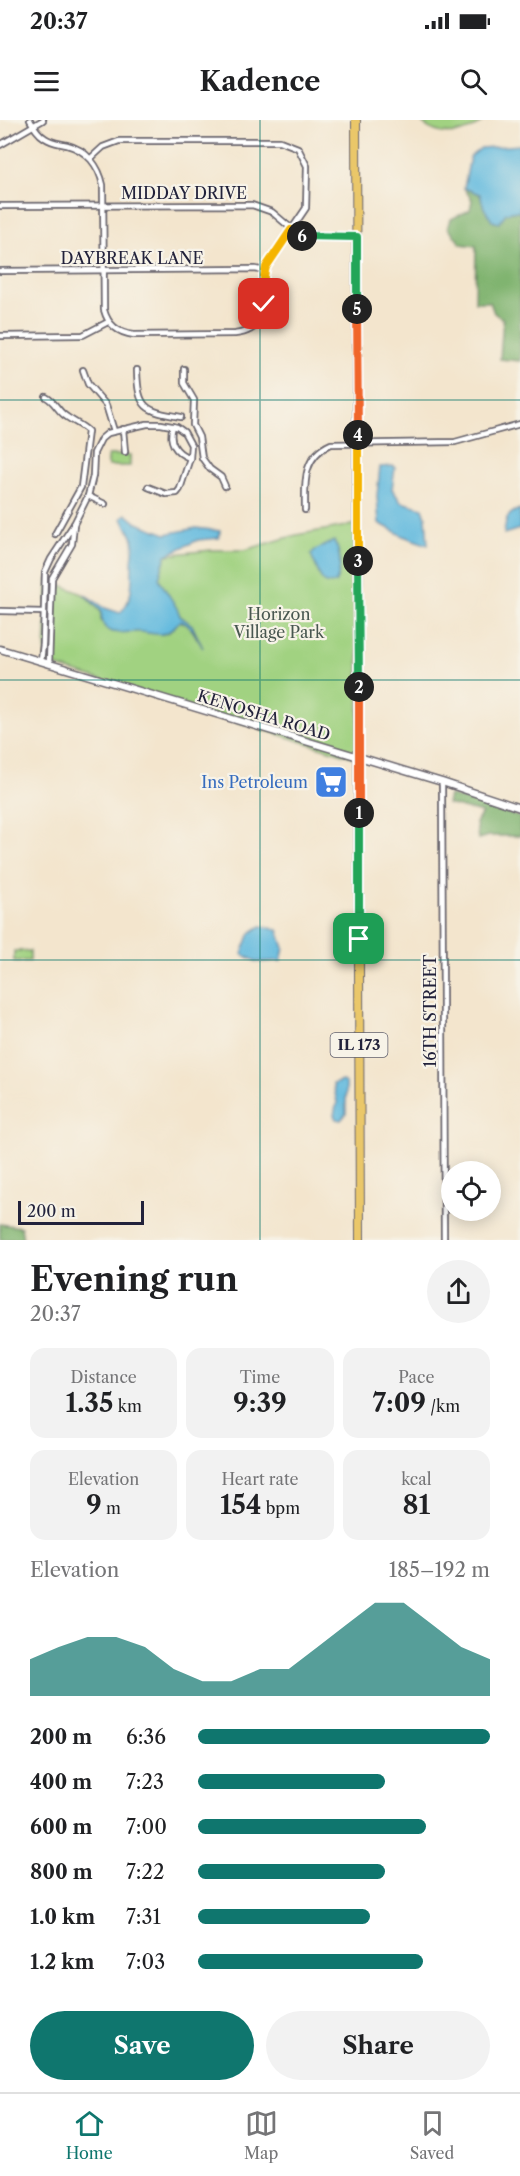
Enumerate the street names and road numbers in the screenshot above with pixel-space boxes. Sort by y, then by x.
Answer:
street label: MIDDAY DRIVE [121,183,247,203]
street label: DAYBREAK LANE [61,248,204,268]
street label: KENOSHA ROAD [195,685,333,745]
street label: 16TH STREET [420,954,440,1067]
road number: IL 173 [330,1033,388,1057]

